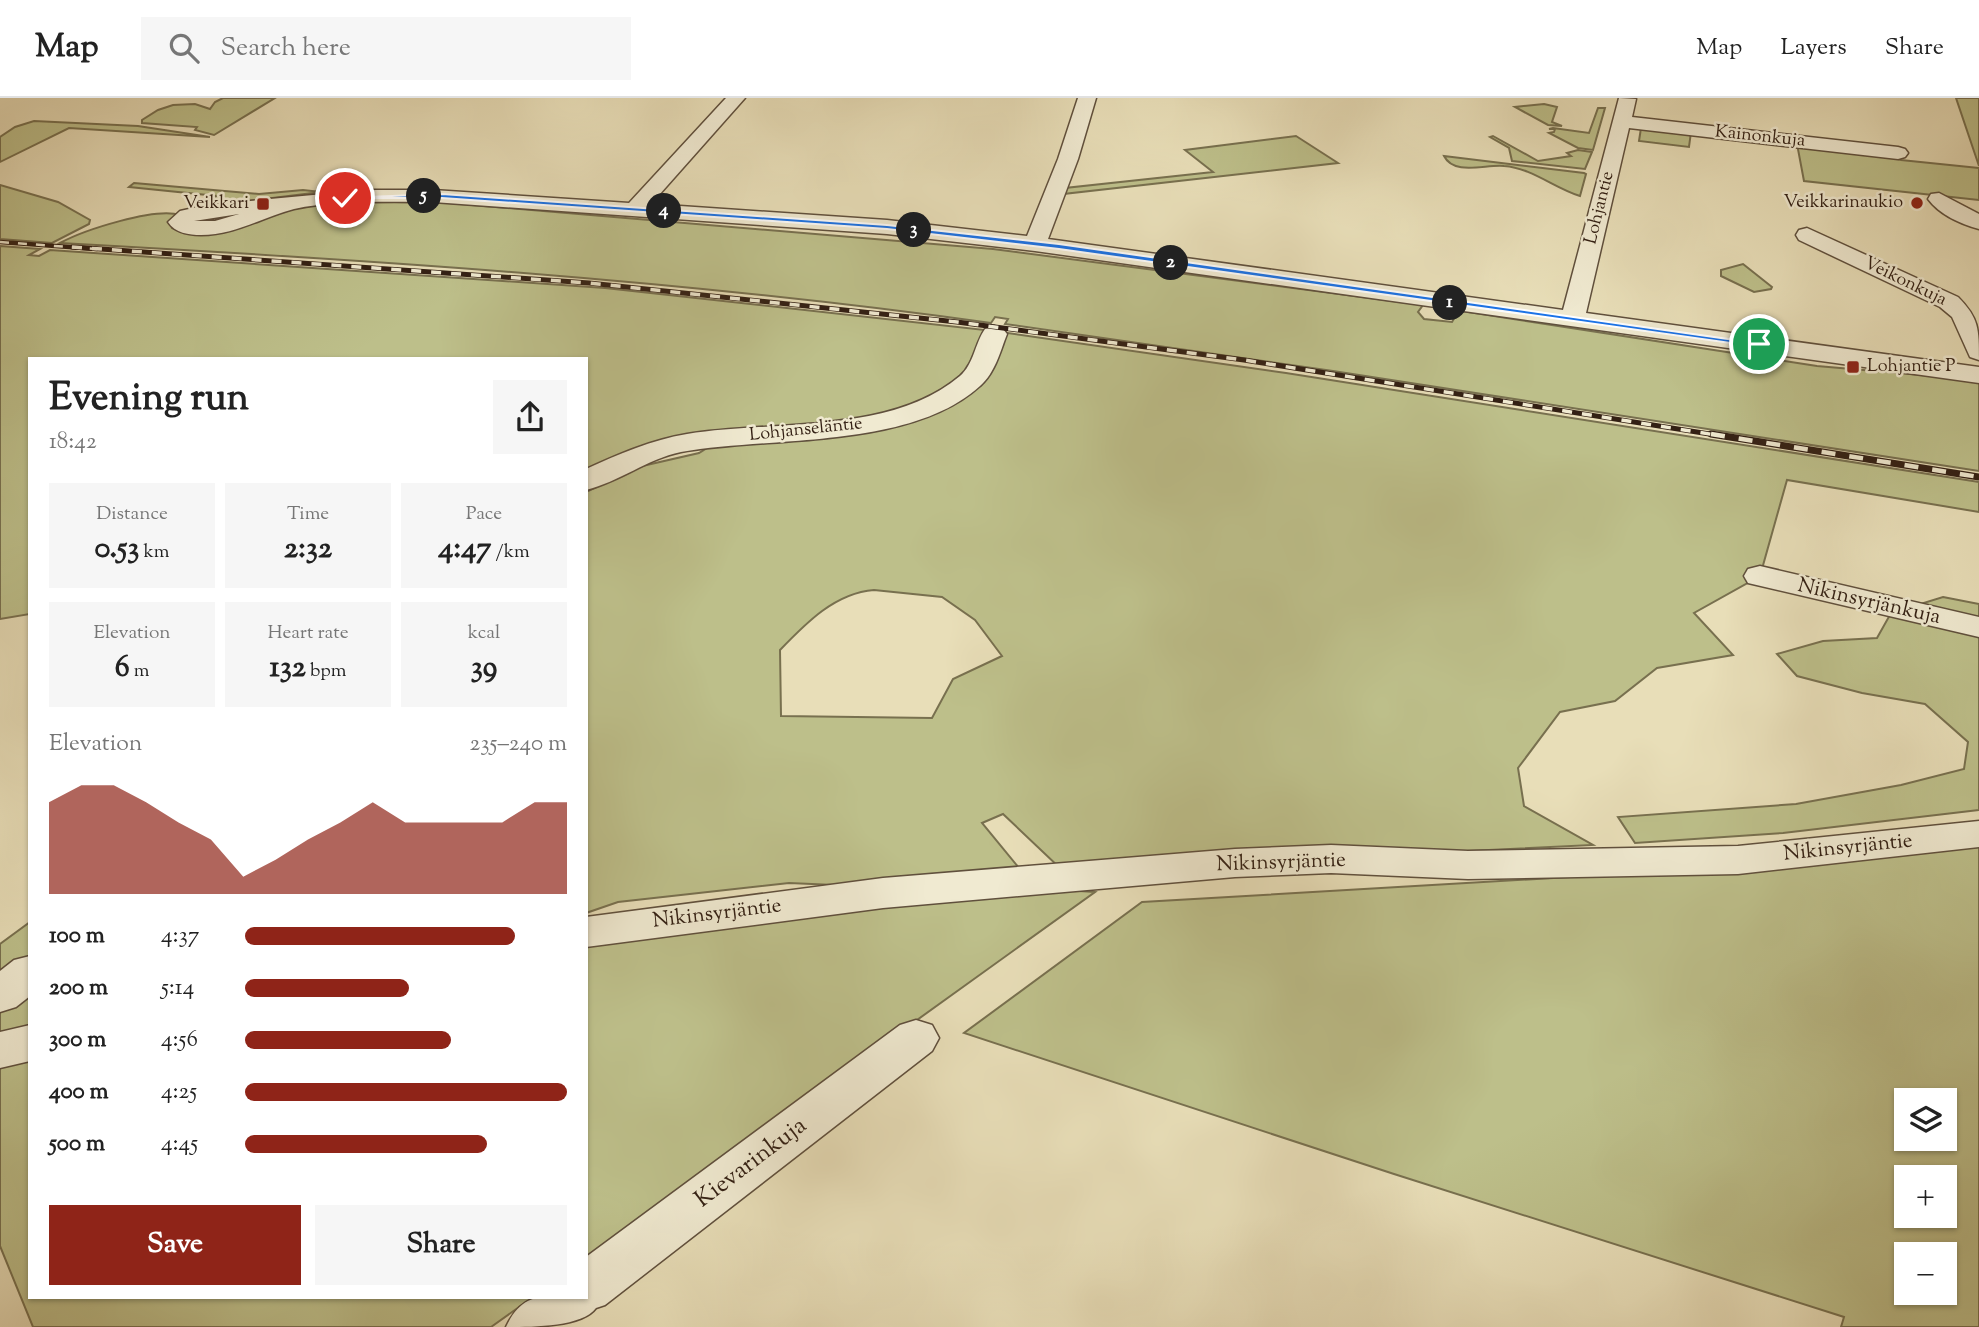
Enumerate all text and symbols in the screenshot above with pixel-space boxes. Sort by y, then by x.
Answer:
search box [141,17,631,80]
text: Map [35,24,99,72]
icon: search [165,29,203,67]
text: Search here [221,30,351,67]
text: Map [1696,31,1742,65]
text: Layers [1780,31,1847,65]
text: Share [1885,31,1944,65]
street label: Kainonkuja [1714,119,1806,155]
pin [315,168,375,228]
street label: Lohjantie [1578,169,1622,247]
pin: 5 [406,178,442,214]
icon: check [326,179,364,217]
text: 5 [420,182,427,209]
place label: Veikkarinaukio [1783,190,1903,216]
place label: Veikkari [183,191,249,217]
pin: 4 [646,194,682,228]
marker: Veikkarinaukio [1909,195,1925,211]
marker: Veikkari [255,196,271,212]
text: 4 [659,197,668,224]
pin: 3 [897,212,932,248]
text: 3 [910,216,917,243]
pin: 2 [1154,246,1188,280]
text: 2 [1166,249,1175,276]
street label: Veikonkuja [1859,251,1951,313]
pin: 1 [1432,286,1468,320]
text: 1 [1446,289,1453,316]
pin [1729,314,1789,374]
icon: arrive [1740,325,1778,363]
place label: Lohjantie P [1867,354,1955,380]
marker: Lohjantie P [1845,359,1861,375]
text: Evening run [49,373,249,427]
button: share [493,380,567,454]
street label: Lohjanseläntie [748,411,864,449]
text: 18:42 [49,426,97,459]
text: Distance [96,501,168,528]
text: Time [287,501,329,528]
text: Pace [466,501,502,528]
text: 0.53 [94,528,139,571]
text: 2:32 [284,528,332,571]
text: 4:47 [438,528,491,571]
text: km [139,539,170,566]
text: /km [491,539,530,566]
street label: Nikinsyrjänkuja [1795,571,1944,633]
text: Elevation [93,620,171,647]
text: Heart rate [267,620,349,647]
text: kcal [468,620,500,647]
text: 6 [115,647,130,690]
text: 132 [270,647,306,690]
text: 39 [471,647,497,690]
text: m [130,658,149,685]
text: bpm [306,658,346,685]
text: Elevation [49,728,142,761]
text: 235–240 m [470,728,567,761]
street label: Nikinsyrjäntie [1782,826,1914,870]
street label: Nikinsyrjäntie [1216,846,1346,880]
street label: Nikinsyrjäntie [651,891,783,937]
text: 100 m [49,920,105,953]
text: 4:37 [161,920,199,953]
text: 200 m [49,972,108,1005]
text: 5:14 [161,972,194,1005]
text: 300 m [49,1024,106,1057]
text: 4:56 [161,1024,198,1057]
text: 400 m [49,1076,109,1109]
text: 4:25 [161,1076,197,1109]
map controls [1894,1088,1957,1305]
button: layers [1894,1088,1957,1151]
street label: Kievarinkuja [688,1110,814,1216]
text: 500 m [49,1128,105,1161]
text: 4:45 [161,1128,198,1161]
button: + [1894,1165,1957,1228]
button: Save [49,1205,301,1285]
button: Share [315,1205,567,1285]
button: − [1894,1242,1957,1305]

